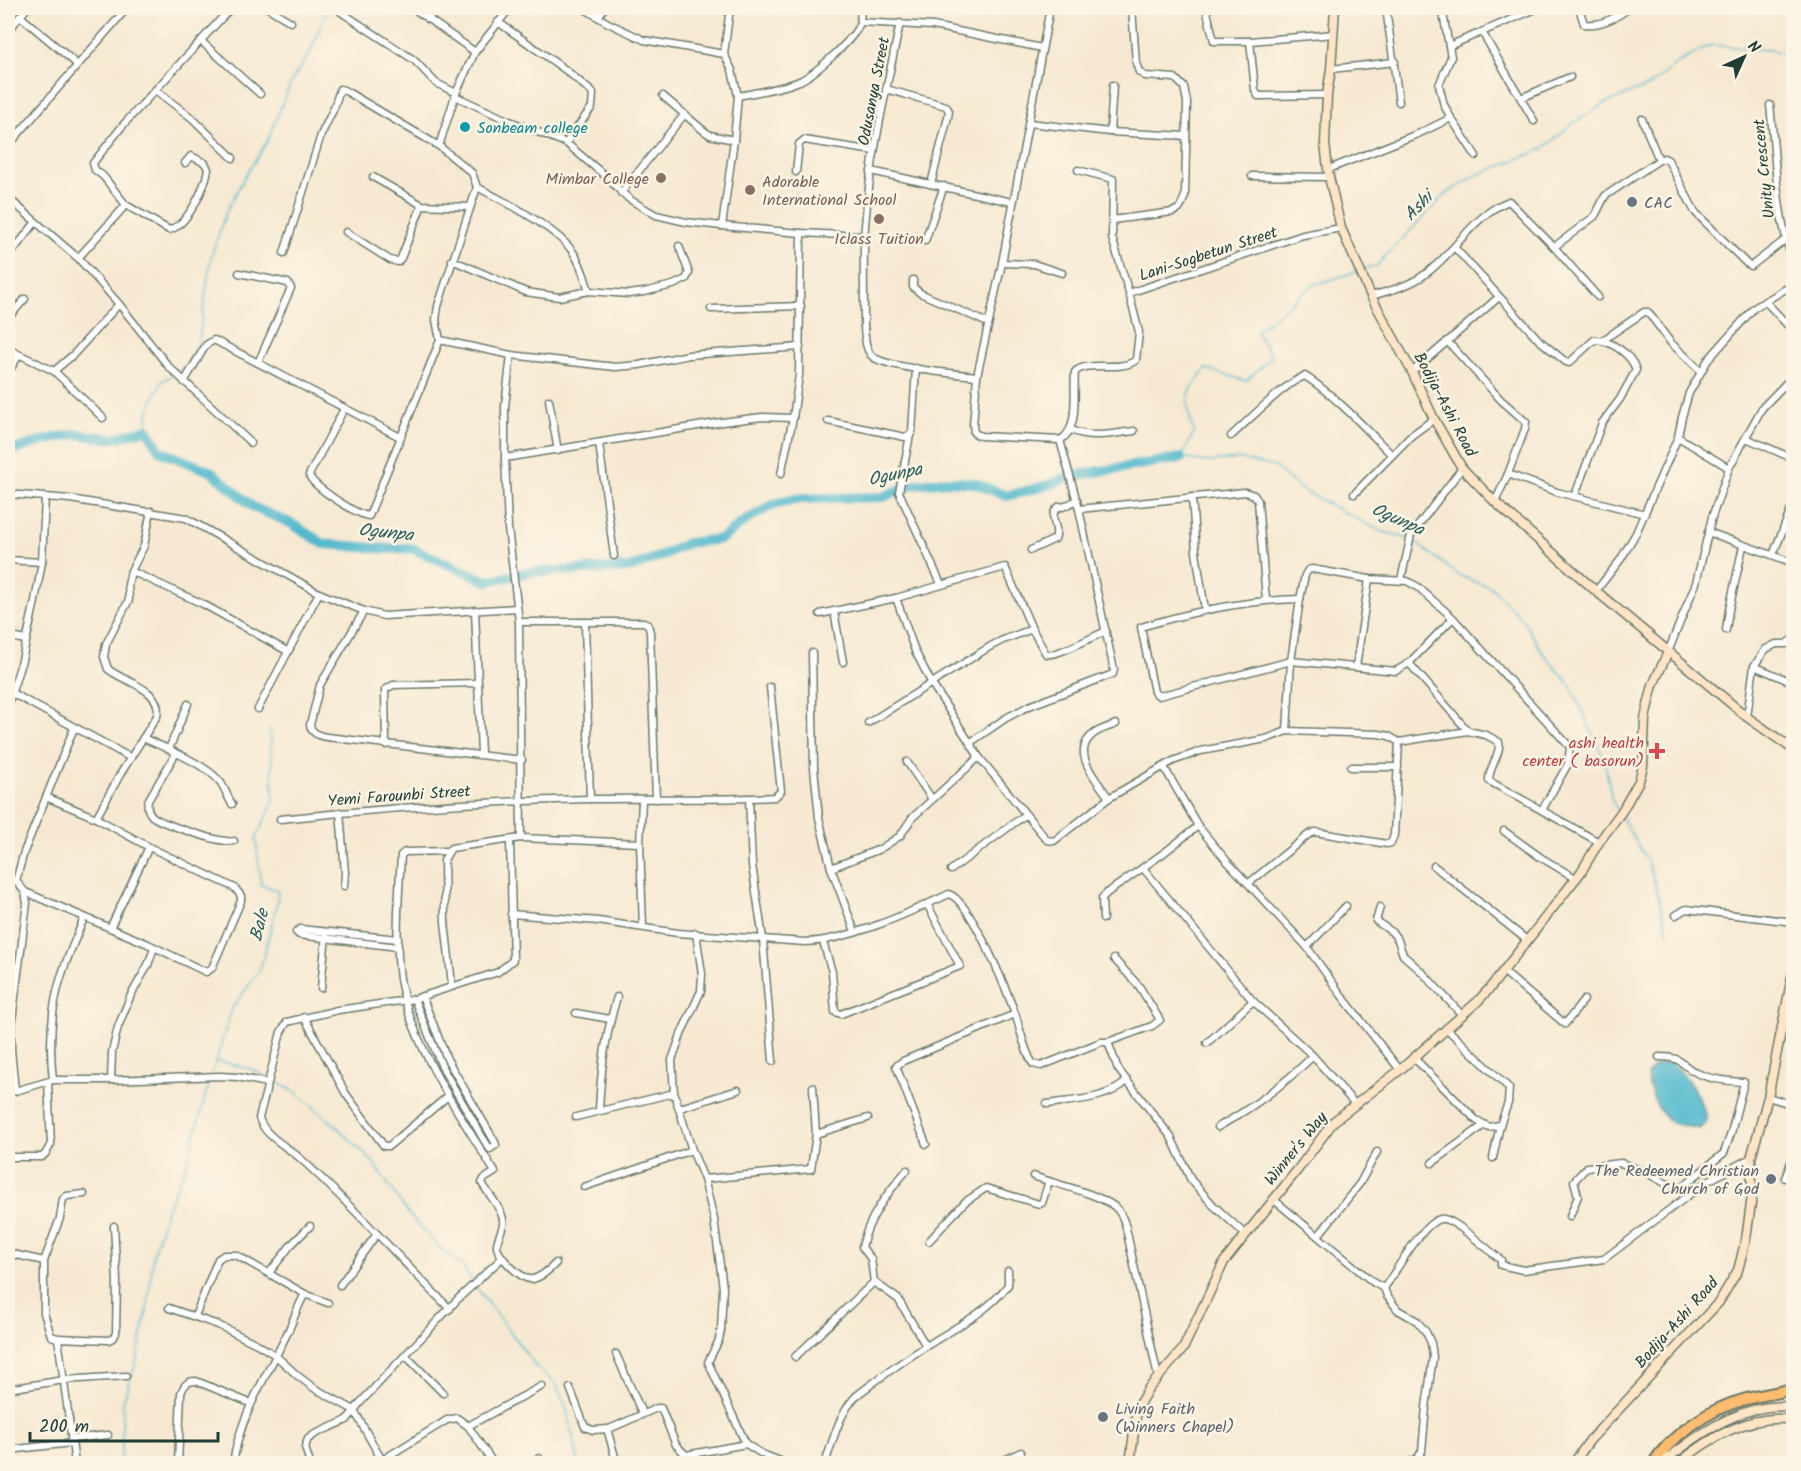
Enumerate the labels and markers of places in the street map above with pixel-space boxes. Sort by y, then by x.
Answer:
place label: Sonbeam college [477,116,588,141]
marker: Sonbeam college [458,120,472,134]
place label: Mimbar College [546,167,649,192]
place label: Adorable International School [762,170,897,213]
marker: Mimbar College [654,171,668,185]
marker: Adorable International School [743,183,757,197]
place label: CAC [1644,191,1673,216]
marker: CAC [1625,195,1639,209]
marker: Iclass Tuition [872,212,886,226]
place label: Iclass Tuition [834,227,924,252]
place label: ashi health center ( basorun) [1522,731,1644,774]
marker: ashi health center ( basorun) [1648,742,1666,760]
place label: The Redeemed Christian Church of God [1595,1159,1760,1202]
marker: The Redeemed Christian Church of God [1764,1172,1778,1186]
place label: Living Faith (Winners Chapel) [1115,1397,1234,1440]
marker: Living Faith (Winners Chapel) [1096,1410,1110,1424]

